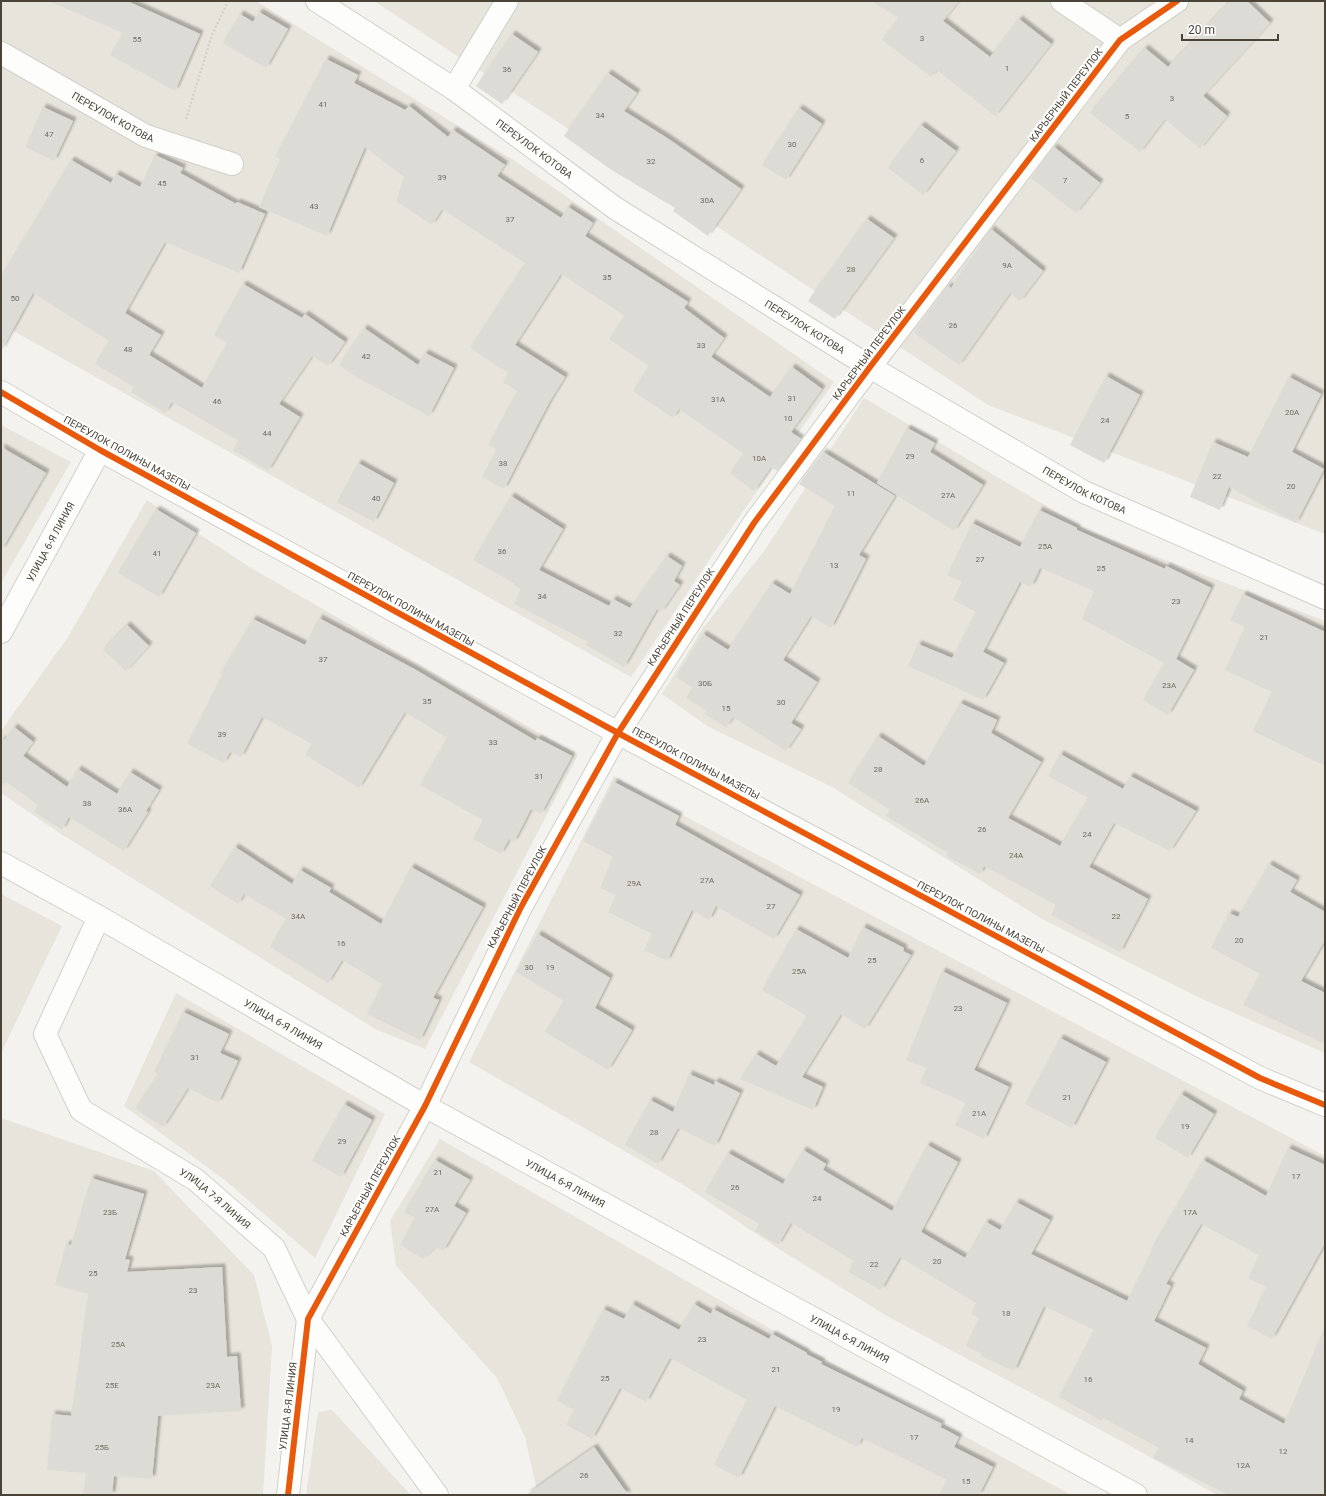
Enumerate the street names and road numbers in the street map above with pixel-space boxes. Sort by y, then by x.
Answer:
street label: КАРЬЕРНЫЙ ПЕРЕУЛОК [1026,45,1105,144]
street label: ПЕРЕУЛОК КОТОВА [70,89,156,144]
street label: ПЕРЕУЛОК КОТОВА [494,117,575,181]
street label: ПЕРЕУЛОК КОТОВА [763,297,848,356]
street label: КАРЬЕРНЫЙ ПЕРЕУЛОК [829,303,908,402]
street label: ПЕРЕУЛОК ПОЛИНЫ МАЗЕПЫ [62,414,192,492]
street label: ПЕРЕУЛОК КОТОВА [1041,464,1129,516]
street label: УЛИЦА 6-Я ЛИНИЯ [24,500,76,583]
street label: КАРЬЕРНЫЙ ПЕРЕУЛОК [644,565,717,668]
street label: ПЕРЕУЛОК ПОЛИНЫ МАЗЕПЫ [346,570,476,648]
street label: ПЕРЕУЛОК ПОЛИНЫ МАЗЕПЫ [630,725,762,801]
street label: КАРЬЕРНЫЙ ПЕРЕУЛОК [484,843,549,950]
street label: ПЕРЕУЛОК ПОЛИНЫ МАЗЕПЫ [915,879,1047,955]
street label: УЛИЦА 6-Я ЛИНИЯ [242,997,325,1051]
street label: КАРЬЕРНЫЙ ПЕРЕУЛОК [337,1132,403,1239]
street label: УЛИЦА 6-Я ЛИНИЯ [524,1157,607,1209]
street label: УЛИЦА 7-Я ЛИНИЯ [178,1166,253,1231]
street label: УЛИЦА 6-Я ЛИНИЯ [808,1312,891,1365]
street label: УЛИЦА 8-Я ЛИНИЯ [277,1361,299,1451]

